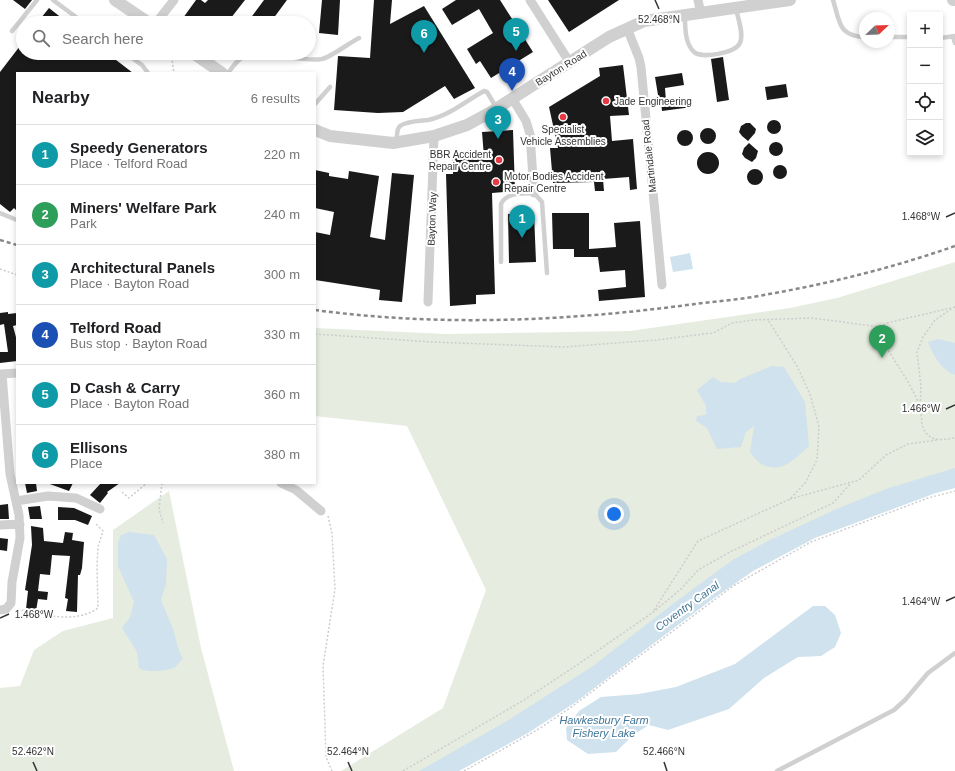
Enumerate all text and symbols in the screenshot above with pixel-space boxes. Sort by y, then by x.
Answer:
north arrow [859,12,895,48]
map controls [907,12,943,156]
button: + [907,12,943,48]
text: 52.468°N [638,14,680,25]
search box [16,16,316,60]
pin: 5 [503,18,529,51]
pin: 6 [411,20,437,53]
icon: search [30,27,52,49]
text: Search here [62,30,144,47]
street label: Bayton Road [534,48,588,88]
button: − [907,48,943,84]
pin: 4 [499,58,525,91]
button: locate [907,84,943,120]
text: Nearby [32,88,90,107]
text: 6 results [251,91,300,106]
marker: Jade Engineering [601,96,611,106]
place label: Jade Engineering [614,96,692,107]
pin: 3 [485,106,511,139]
marker: Specialist Vehicle Assemblies [558,112,568,122]
street label: Martindale Road [640,119,658,193]
button: layers [907,120,943,156]
place label: Specialist Vehicle Assemblies [520,124,606,147]
text: Speedy Generators [70,139,208,156]
text: 1 [41,147,49,162]
text: 220 m [264,147,300,162]
place label: BBR Accident Repair Centre [429,149,491,172]
marker: BBR Accident Repair Centre [494,155,504,165]
text: Place · Telford Road [70,156,188,171]
place label: Motor Bodies Accident Repair Centre [504,171,604,194]
marker: Motor Bodies Accident Repair Centre [491,177,501,187]
street label: Bayton Way [426,192,438,246]
text: Miners' Welfare Park [70,199,217,216]
pin: 1 [509,205,535,238]
text: 2 [41,207,49,222]
text: 240 m [264,207,300,222]
text: 1.468°W [902,211,941,222]
text: Park [70,216,97,231]
text: Architectural Panels [70,259,215,276]
text: 3 [41,267,49,282]
text: 300 m [264,267,300,282]
text: Place · Bayton Road [70,276,189,291]
text: Telford Road [70,319,161,336]
pin: 2 [869,325,895,358]
text: 4 [41,327,49,342]
text: 330 m [264,327,300,342]
text: Bus stop · Bayton Road [70,336,207,351]
text: D Cash & Carry [70,379,180,396]
text: 5 [41,387,49,402]
text: 360 m [264,387,300,402]
text: Place · Bayton Road [70,396,189,411]
text: 1.466°W [902,403,941,414]
text: Ellisons [70,439,128,456]
text: 6 [41,447,49,462]
text: 380 m [264,447,300,462]
text: Place [70,456,103,471]
your location [604,504,624,524]
water label: Coventry Canal [653,579,722,633]
text: 1.464°W [902,596,941,607]
text: 1.468°W [15,609,54,620]
water label: Hawkesbury Farm Fishery Lake [559,714,649,739]
text: 52.462°N [12,746,54,757]
text: 52.464°N [327,746,369,757]
text: 52.466°N [643,746,685,757]

